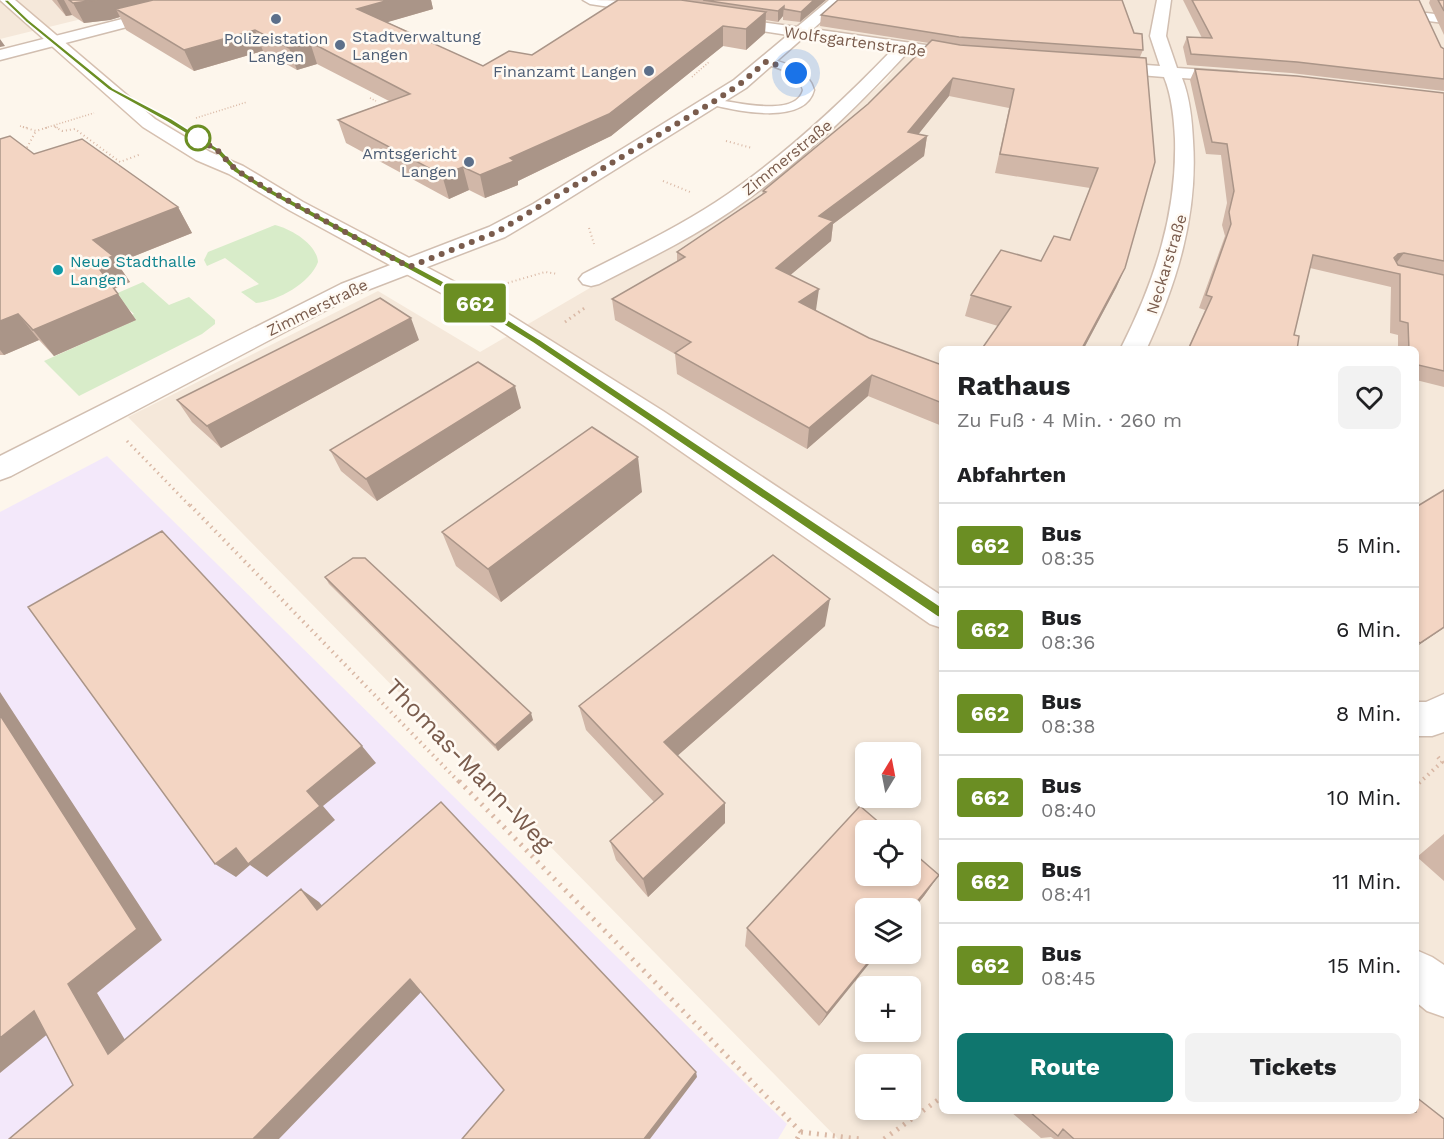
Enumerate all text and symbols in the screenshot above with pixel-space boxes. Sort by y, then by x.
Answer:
marker: Polizeistation Langen [269,12,283,26]
street label: Wolfsgartenstraße [783,22,927,61]
place label: Stadtverwaltung Langen [352,27,481,64]
place label: Polizeistation Langen [224,29,328,66]
marker: Stadtverwaltung Langen [333,38,347,52]
your location [781,58,811,88]
place label: Finanzamt Langen [493,62,637,81]
marker: Finanzamt Langen [642,64,656,78]
street label: Zimmerstraße [739,115,836,199]
unlabelled marker [185,125,211,151]
place label: Amtsgericht Langen [362,144,457,181]
marker: Amtsgericht Langen [462,155,476,169]
street label: Neckarstraße [1142,212,1191,316]
place label: Neue Stadthalle Langen [70,252,196,289]
marker: Neue Stadthalle Langen [51,263,65,277]
street label: Zimmerstraße [264,275,371,340]
line badge: 662 [440,284,510,322]
text: 662 [456,291,494,316]
button: heart [1338,366,1401,429]
text: Rathaus [957,369,1070,402]
text: Zu Fuß · 4 Min. · 260 m [957,408,1182,432]
text: Abfahrten [957,462,1066,487]
text: Bus [1041,521,1081,546]
text: 662 [971,533,1009,558]
text: 5 Min. [1337,533,1401,558]
text: 08:35 [1041,546,1095,570]
text: Bus [1041,605,1081,630]
text: 662 [971,617,1009,642]
text: 6 Min. [1336,617,1401,642]
text: 08:36 [1041,630,1096,654]
street label: Thomas-Mann-Weg [380,673,559,857]
text: Bus [1041,689,1081,714]
text: 662 [971,701,1009,726]
text: 8 Min. [1336,701,1401,726]
text: 08:38 [1041,714,1096,738]
north arrow [855,742,921,808]
map controls [855,742,921,1120]
text: Bus [1041,773,1081,798]
text: 662 [971,785,1009,810]
text: 10 Min. [1327,785,1401,810]
text: 08:40 [1041,798,1096,822]
button: locate [855,820,921,886]
text: Bus [1041,857,1081,882]
text: 662 [971,869,1009,894]
text: 11 Min. [1332,869,1401,894]
text: 08:41 [1041,882,1091,906]
button: layers [855,898,921,964]
text: Bus [1041,941,1081,966]
text: 662 [971,953,1009,978]
text: 15 Min. [1328,953,1401,978]
text: 08:45 [1041,966,1096,990]
button: + [855,976,921,1042]
button: Route [957,1033,1173,1102]
button: Tickets [1185,1033,1401,1102]
button: − [855,1054,921,1120]

